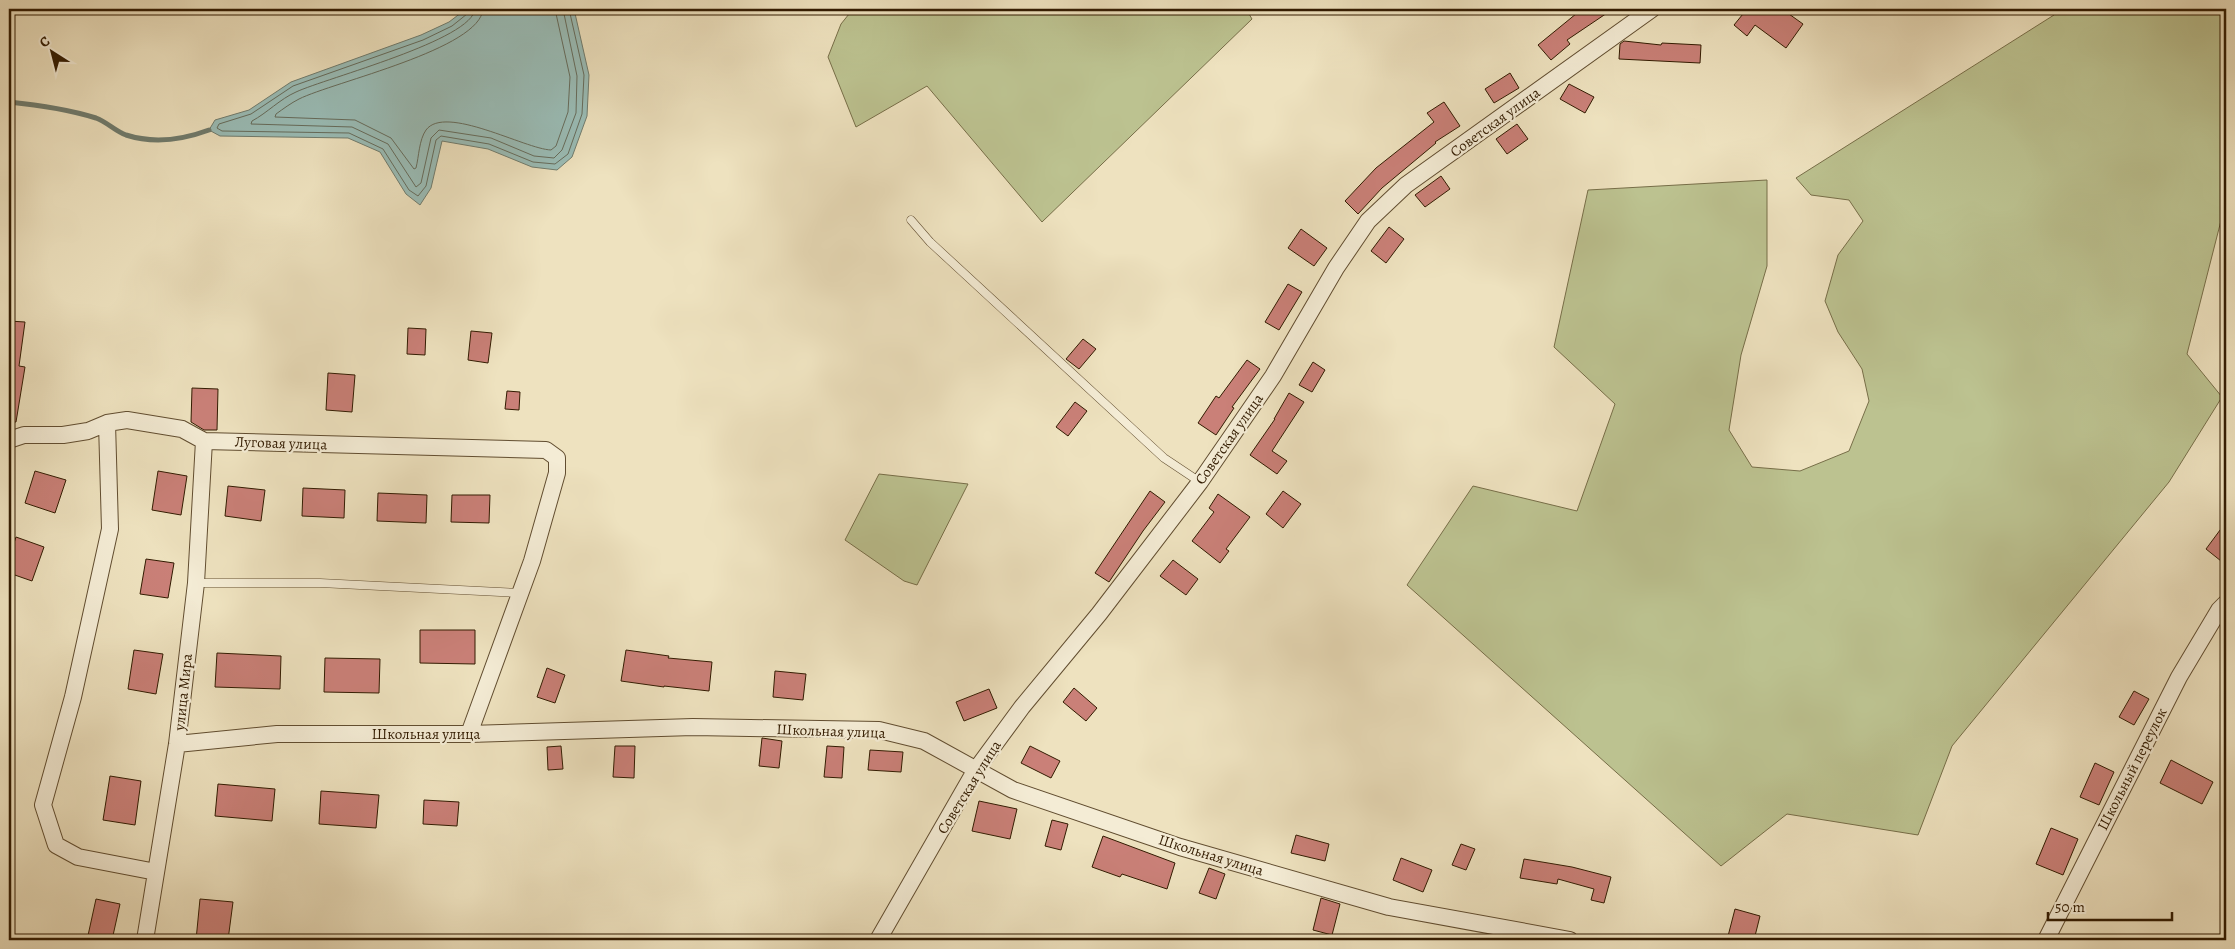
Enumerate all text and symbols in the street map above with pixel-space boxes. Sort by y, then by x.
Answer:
north arrow [28,28,78,78]
text: С [36,31,54,52]
street label: Советская улица [1446,83,1544,161]
street label: Советская улица [1190,389,1268,488]
street label: Луговая улица [234,431,328,455]
street label: улица Мира [169,652,197,733]
street label: Школьный переулок [2092,704,2172,834]
street label: Школьная улица [776,719,886,743]
street label: Школьная улица [371,724,481,744]
street label: Советская улица [932,736,1006,838]
street label: Школьная улица [1156,829,1266,881]
scale bar [2048,889,2171,921]
text: 50 m [2055,897,2085,917]

